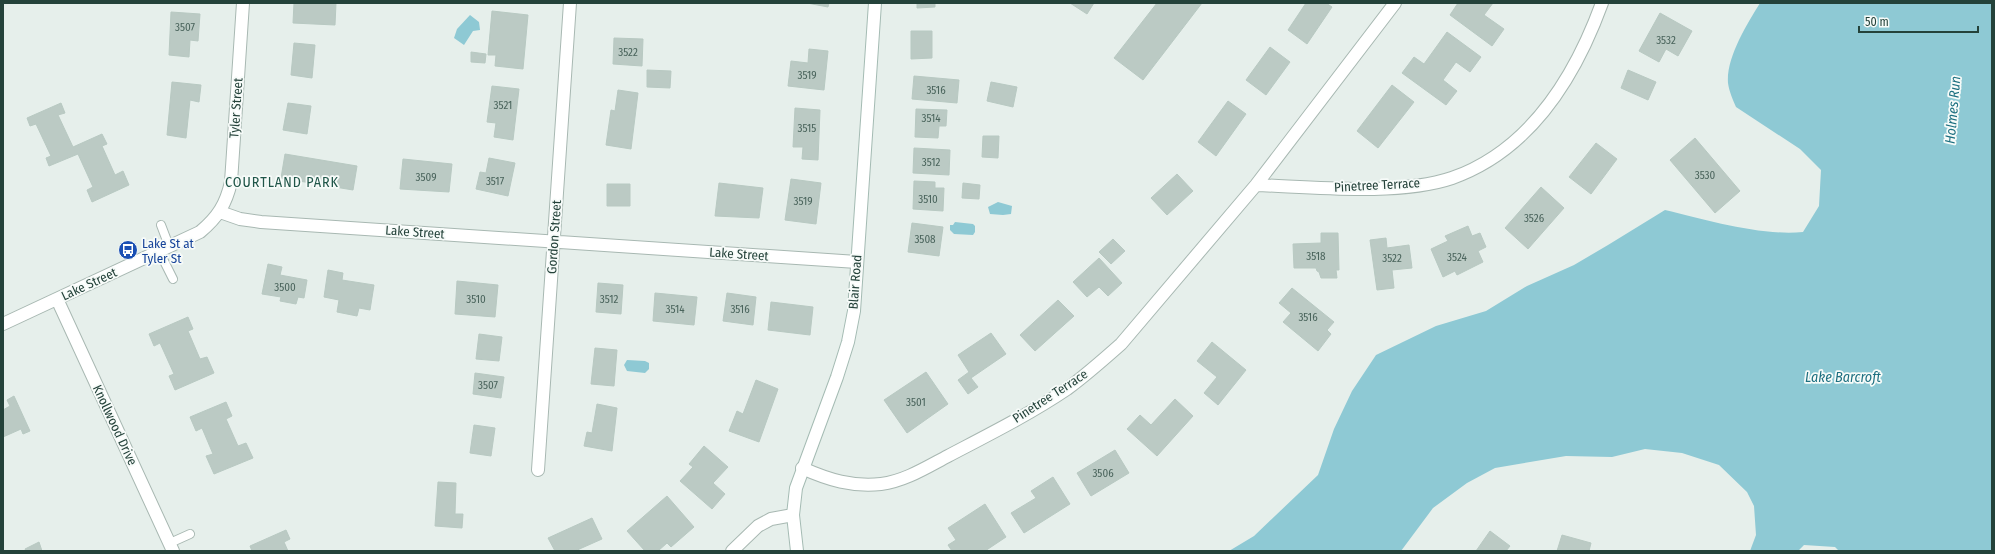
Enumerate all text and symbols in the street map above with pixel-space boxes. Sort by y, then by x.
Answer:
scale bar [1859,8,1978,34]
text: 50 m [1865,15,1889,29]
house number: 3507 [175,21,196,34]
house number: 3532 [1656,34,1676,47]
house number: 3522 [618,46,638,59]
house number: 3519 [797,69,817,82]
water label: Holmes Run [1942,75,1964,145]
street label: Tyler Street [226,76,246,139]
house number: 3516 [926,84,946,97]
house number: 3521 [494,99,512,112]
house number: 3514 [921,112,941,125]
house number: 3515 [798,122,816,135]
house number: 3512 [922,156,940,169]
house number: 3530 [1695,169,1716,182]
house number: 3509 [416,171,437,184]
district label: COURTLAND PARK [225,174,339,191]
house number: 3517 [486,175,505,188]
street label: Pinetree Terrace [1334,175,1420,195]
house number: 3510 [918,193,938,206]
house number: 3519 [793,195,813,208]
street label: Gordon Street [544,199,564,275]
house number: 3526 [1524,212,1545,225]
street label: Lake Street [385,222,446,242]
house number: 3508 [914,233,936,246]
place label: Lake St at Tyler St [142,236,195,266]
bus stop icon: Lake St at Tyler St [117,239,139,261]
street label: Lake Street [709,244,770,264]
house number: 3518 [1306,250,1326,263]
house number: 3524 [1447,251,1468,264]
house number: 3522 [1382,252,1402,265]
street label: Blair Road [846,254,864,310]
street label: Lake Street [59,264,120,303]
house number: 3500 [274,281,296,294]
house number: 3510 [466,293,486,306]
house number: 3512 [600,293,618,306]
house number: 3514 [665,303,685,316]
house number: 3516 [730,303,750,316]
house number: 3516 [1298,311,1318,324]
street label: Pinetree Terrace [1010,366,1090,426]
water label: Lake Barcroft [1805,369,1881,386]
house number: 3507 [478,379,499,392]
street label: Knollwood Drive [90,382,140,468]
house number: 3501 [906,396,926,409]
house number: 3506 [1092,467,1114,480]

